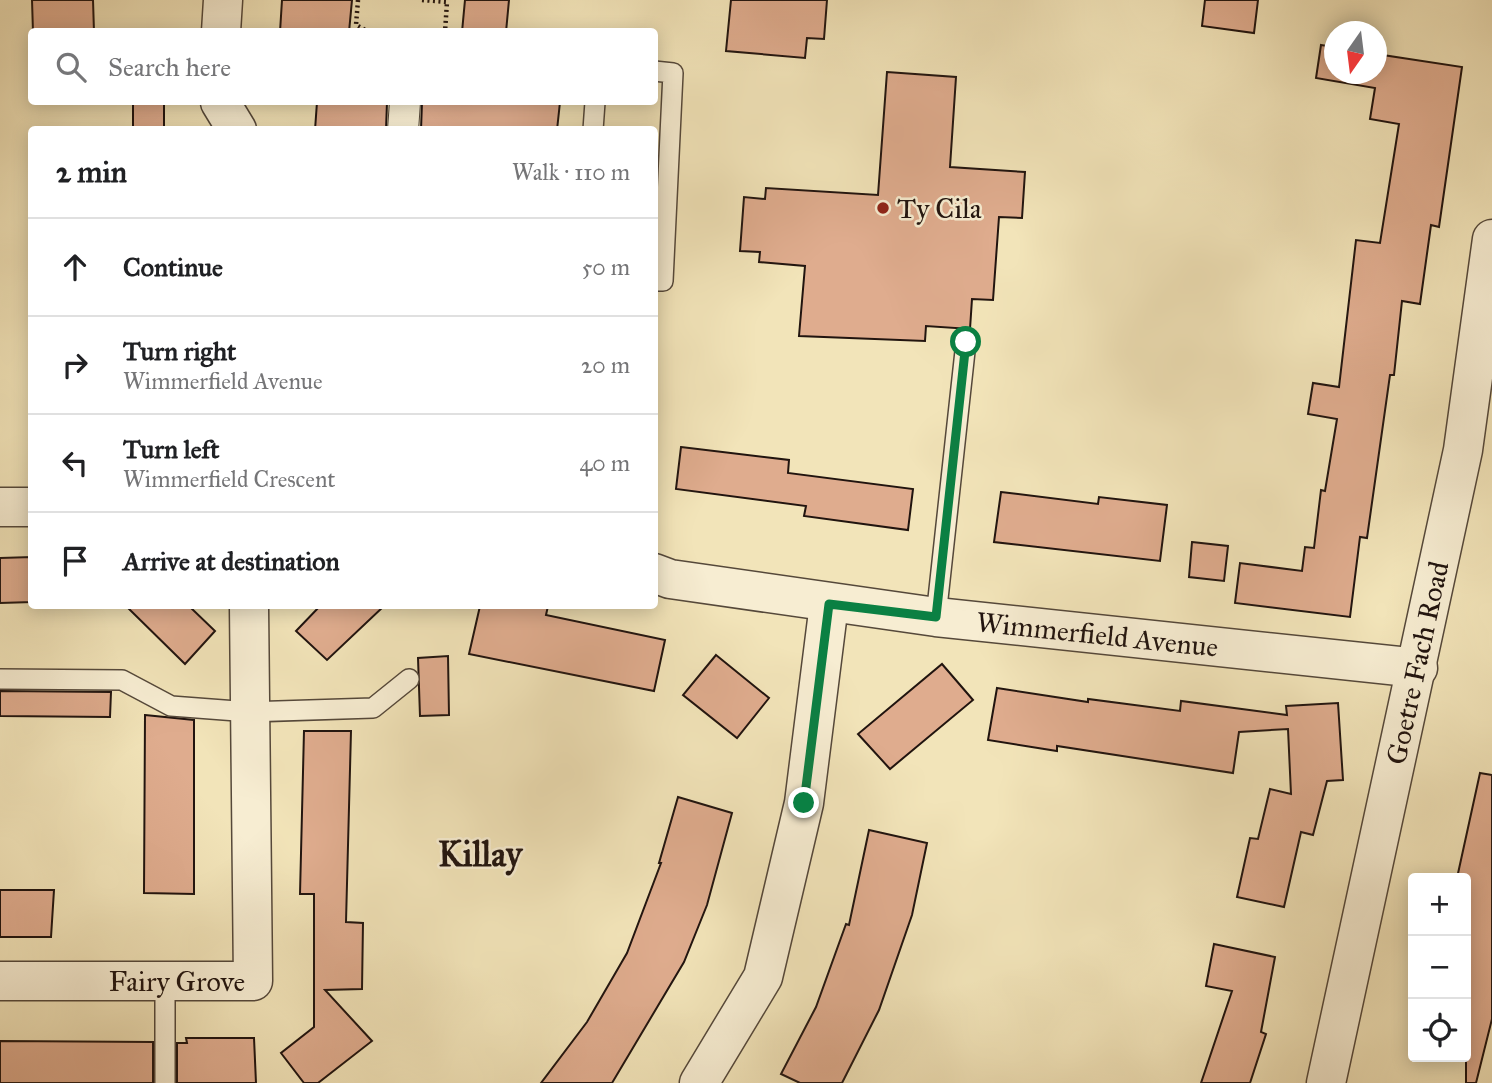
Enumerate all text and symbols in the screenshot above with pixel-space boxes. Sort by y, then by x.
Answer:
north arrow [1324,21,1387,84]
search box [28,28,658,105]
icon: search [52,48,90,86]
text: Search here [108,51,231,83]
text: 2 min [56,154,127,190]
text: Walk · 110 m [512,158,630,186]
place label: Ty Cila [897,191,982,226]
marker: Ty Cila [875,200,891,216]
icon: ahead [56,248,94,286]
text: Continue [123,251,223,283]
text: 50 m [582,253,630,281]
route start [950,326,981,357]
text: Turn right [123,335,236,367]
icon: right [56,346,94,384]
text: 20 m [581,351,630,379]
text: Wimmerfield Avenue [123,367,323,395]
text: Turn left [123,433,219,465]
icon: left [56,444,94,482]
text: 40 m [580,449,630,477]
text: Wimmerfield Crescent [123,465,335,493]
icon: arrive [56,542,94,580]
text: Arrive at destination [123,545,340,577]
street label: Goetre Fach Road [1378,558,1456,768]
street label: Wimmerfield Avenue [975,604,1220,665]
route end [788,787,819,818]
district label: Killay [438,833,524,876]
map controls [1408,873,1471,1062]
button: + [1408,873,1471,936]
button: − [1408,936,1471,999]
street label: Fairy Grove [109,964,245,999]
button: locate [1408,999,1471,1062]

